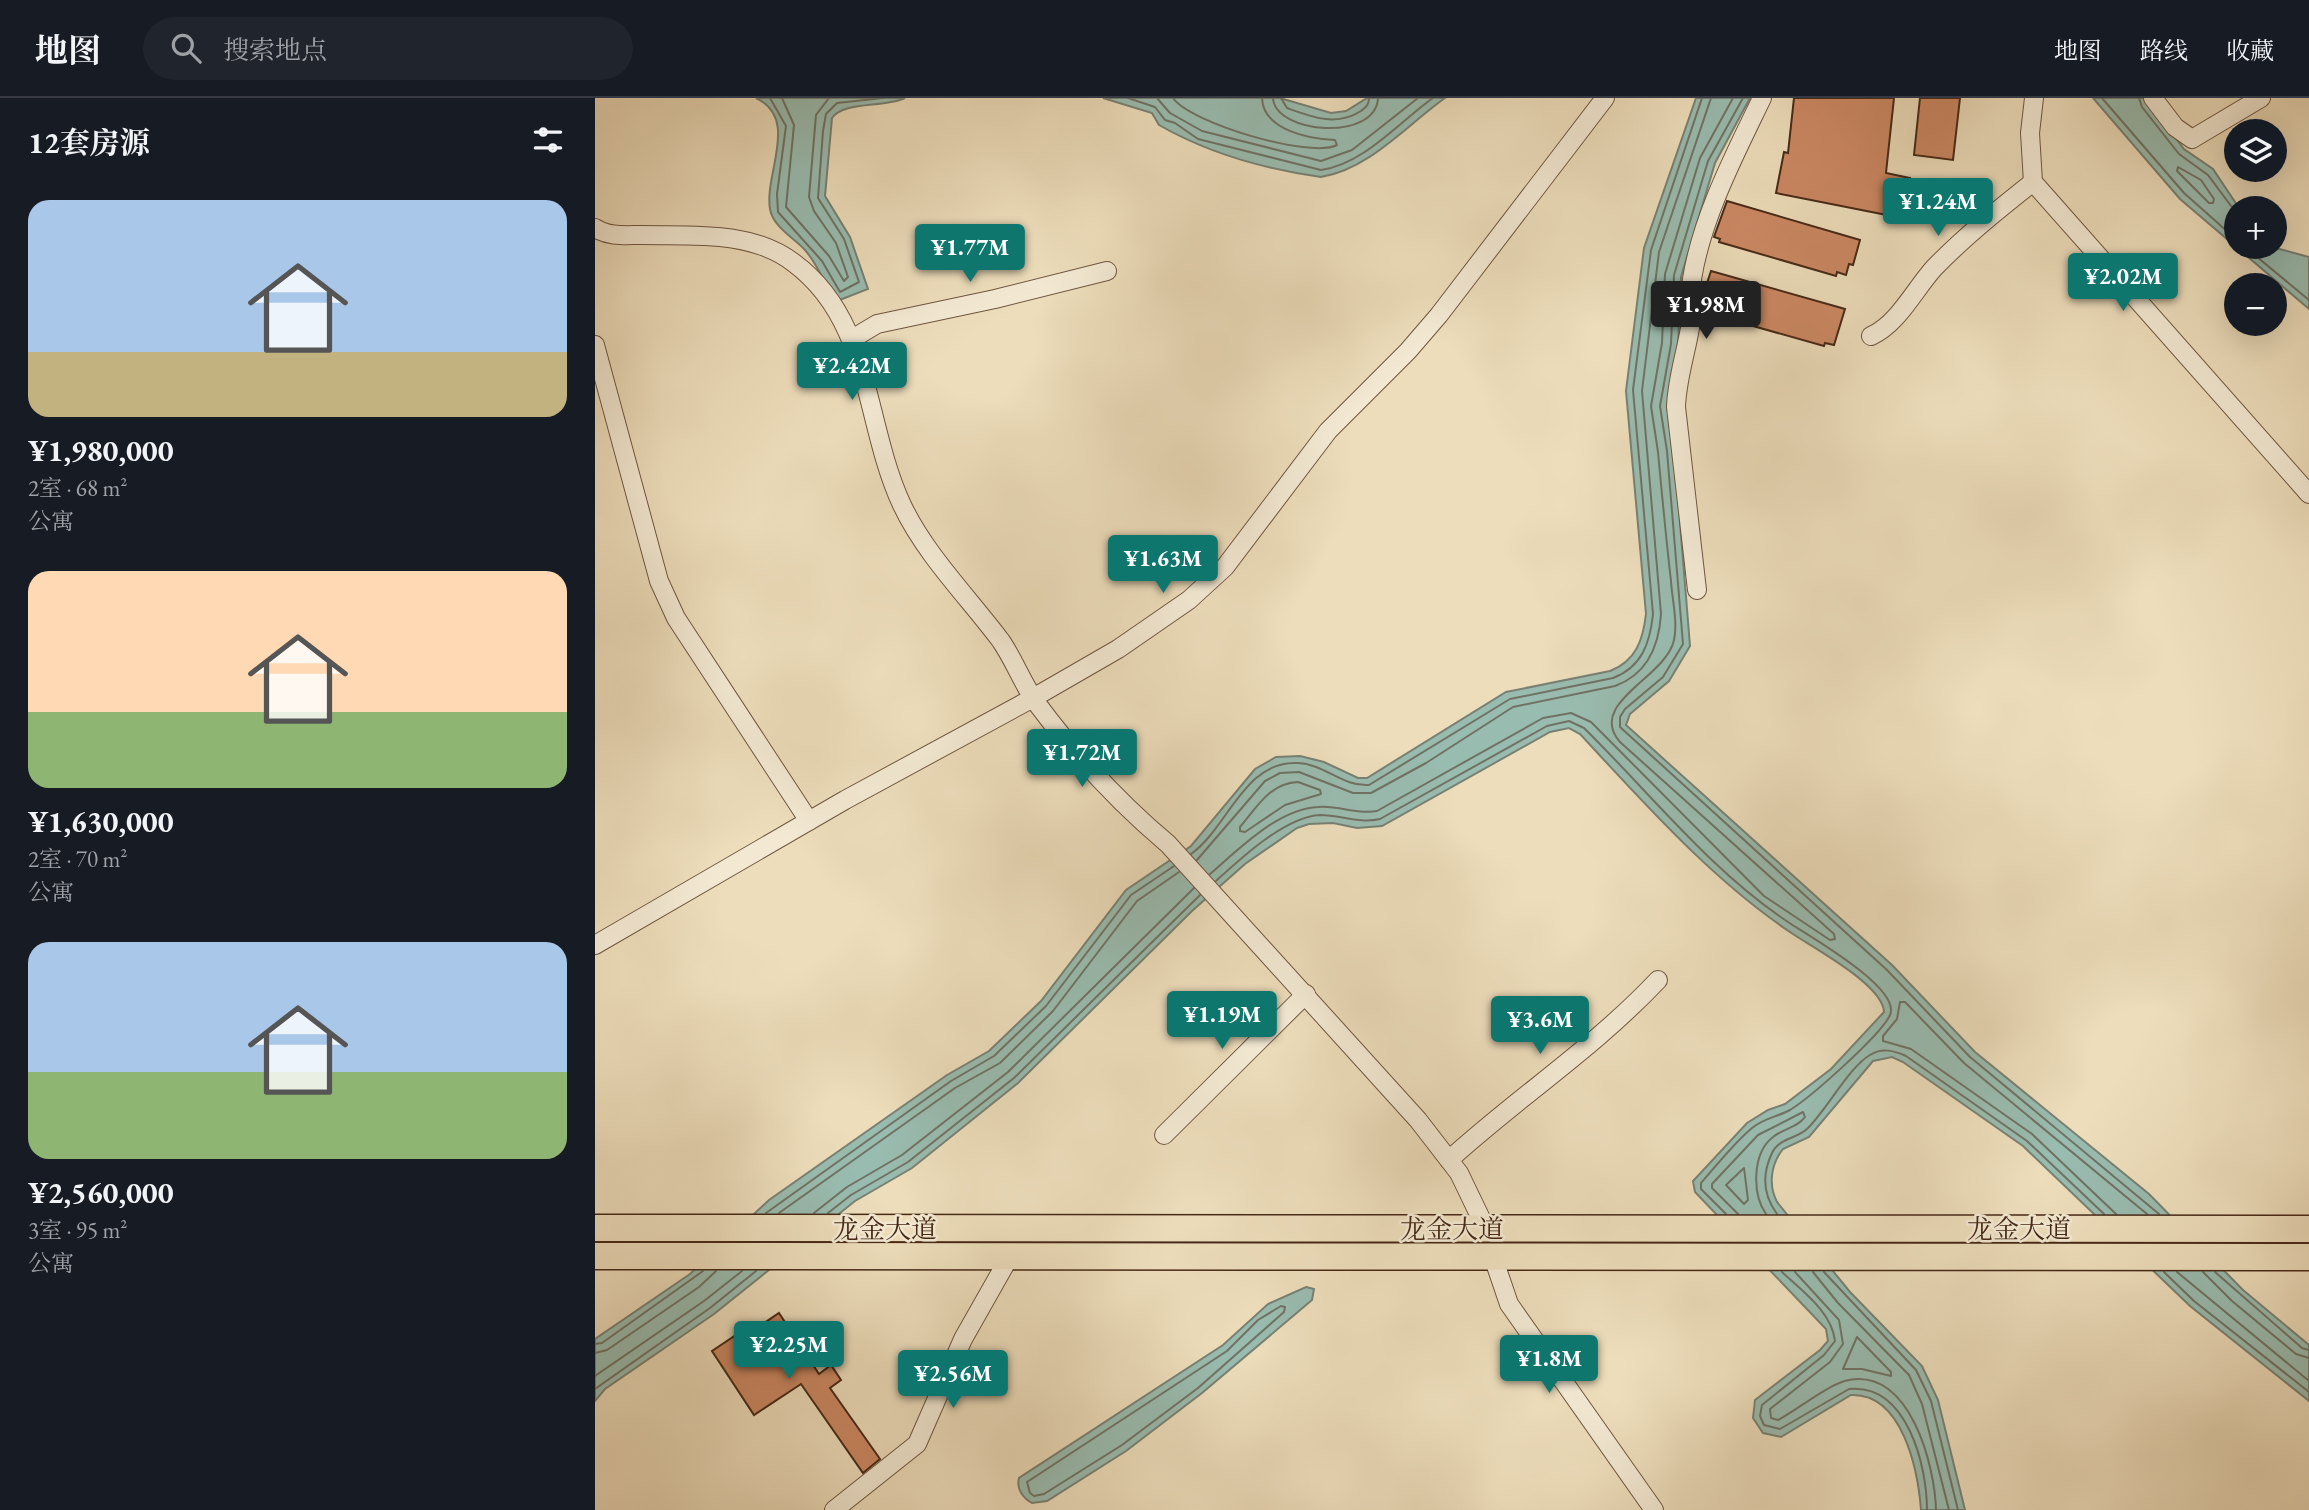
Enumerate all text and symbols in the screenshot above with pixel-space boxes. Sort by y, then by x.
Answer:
search box [143,17,633,80]
text: 地图 [35,29,101,72]
icon: search [167,29,205,67]
text: 搜索地点 [223,33,327,67]
text: 地图 [2054,35,2102,66]
text: 路线 [2140,35,2188,66]
text: 收藏 [2226,35,2274,66]
map controls [2224,119,2287,336]
button: layers [2224,119,2287,182]
icon: filters [529,121,567,159]
text: 12套房源 [28,123,150,162]
pin: ¥1.24M [1881,178,1995,238]
text: ¥1.24M [1899,186,1977,216]
button: + [2224,196,2287,259]
pin: ¥1.77M [913,225,1027,284]
text: ¥1.77M [931,232,1009,262]
icon: home [235,245,361,371]
pin: ¥2.02M [2066,254,2180,313]
text: ¥2.02M [2084,261,2162,291]
button: − [2224,273,2287,336]
pin: ¥1.98M [1649,282,1763,341]
text: ¥1.98M [1667,289,1745,319]
pin: ¥2.42M [795,342,909,402]
text: ¥2.42M [813,350,891,380]
text: ¥1,980,000 [28,431,174,470]
text: 2室 · 68 m² [28,473,127,503]
text: 公寓 [28,506,74,536]
pin: ¥1.63M [1106,536,1220,595]
text: ¥1.63M [1124,543,1202,573]
icon: home [235,616,361,742]
pin: ¥1.72M [1025,730,1139,789]
text: ¥1.72M [1043,737,1121,767]
text: ¥1,630,000 [28,802,174,841]
text: 2室 · 70 m² [28,844,127,874]
text: 公寓 [28,877,74,907]
icon: home [235,987,361,1113]
pin: ¥1.19M [1165,992,1279,1051]
pin: ¥3.6M [1491,996,1589,1056]
text: ¥1.19M [1183,999,1261,1029]
text: ¥3.6M [1507,1004,1573,1034]
text: ¥2,560,000 [28,1173,174,1212]
street label: 龙金大道 [833,1212,937,1246]
street label: 龙金大道 [1400,1212,1504,1246]
street label: 龙金大道 [1967,1212,2071,1246]
text: 3室 · 95 m² [28,1215,127,1245]
text: 公寓 [28,1248,74,1278]
pin: ¥2.25M [732,1322,846,1381]
text: ¥2.25M [750,1329,828,1359]
pin: ¥1.8M [1500,1336,1598,1395]
text: ¥1.8M [1516,1343,1582,1373]
pin: ¥2.56M [896,1350,1010,1410]
text: ¥2.56M [914,1358,992,1388]

